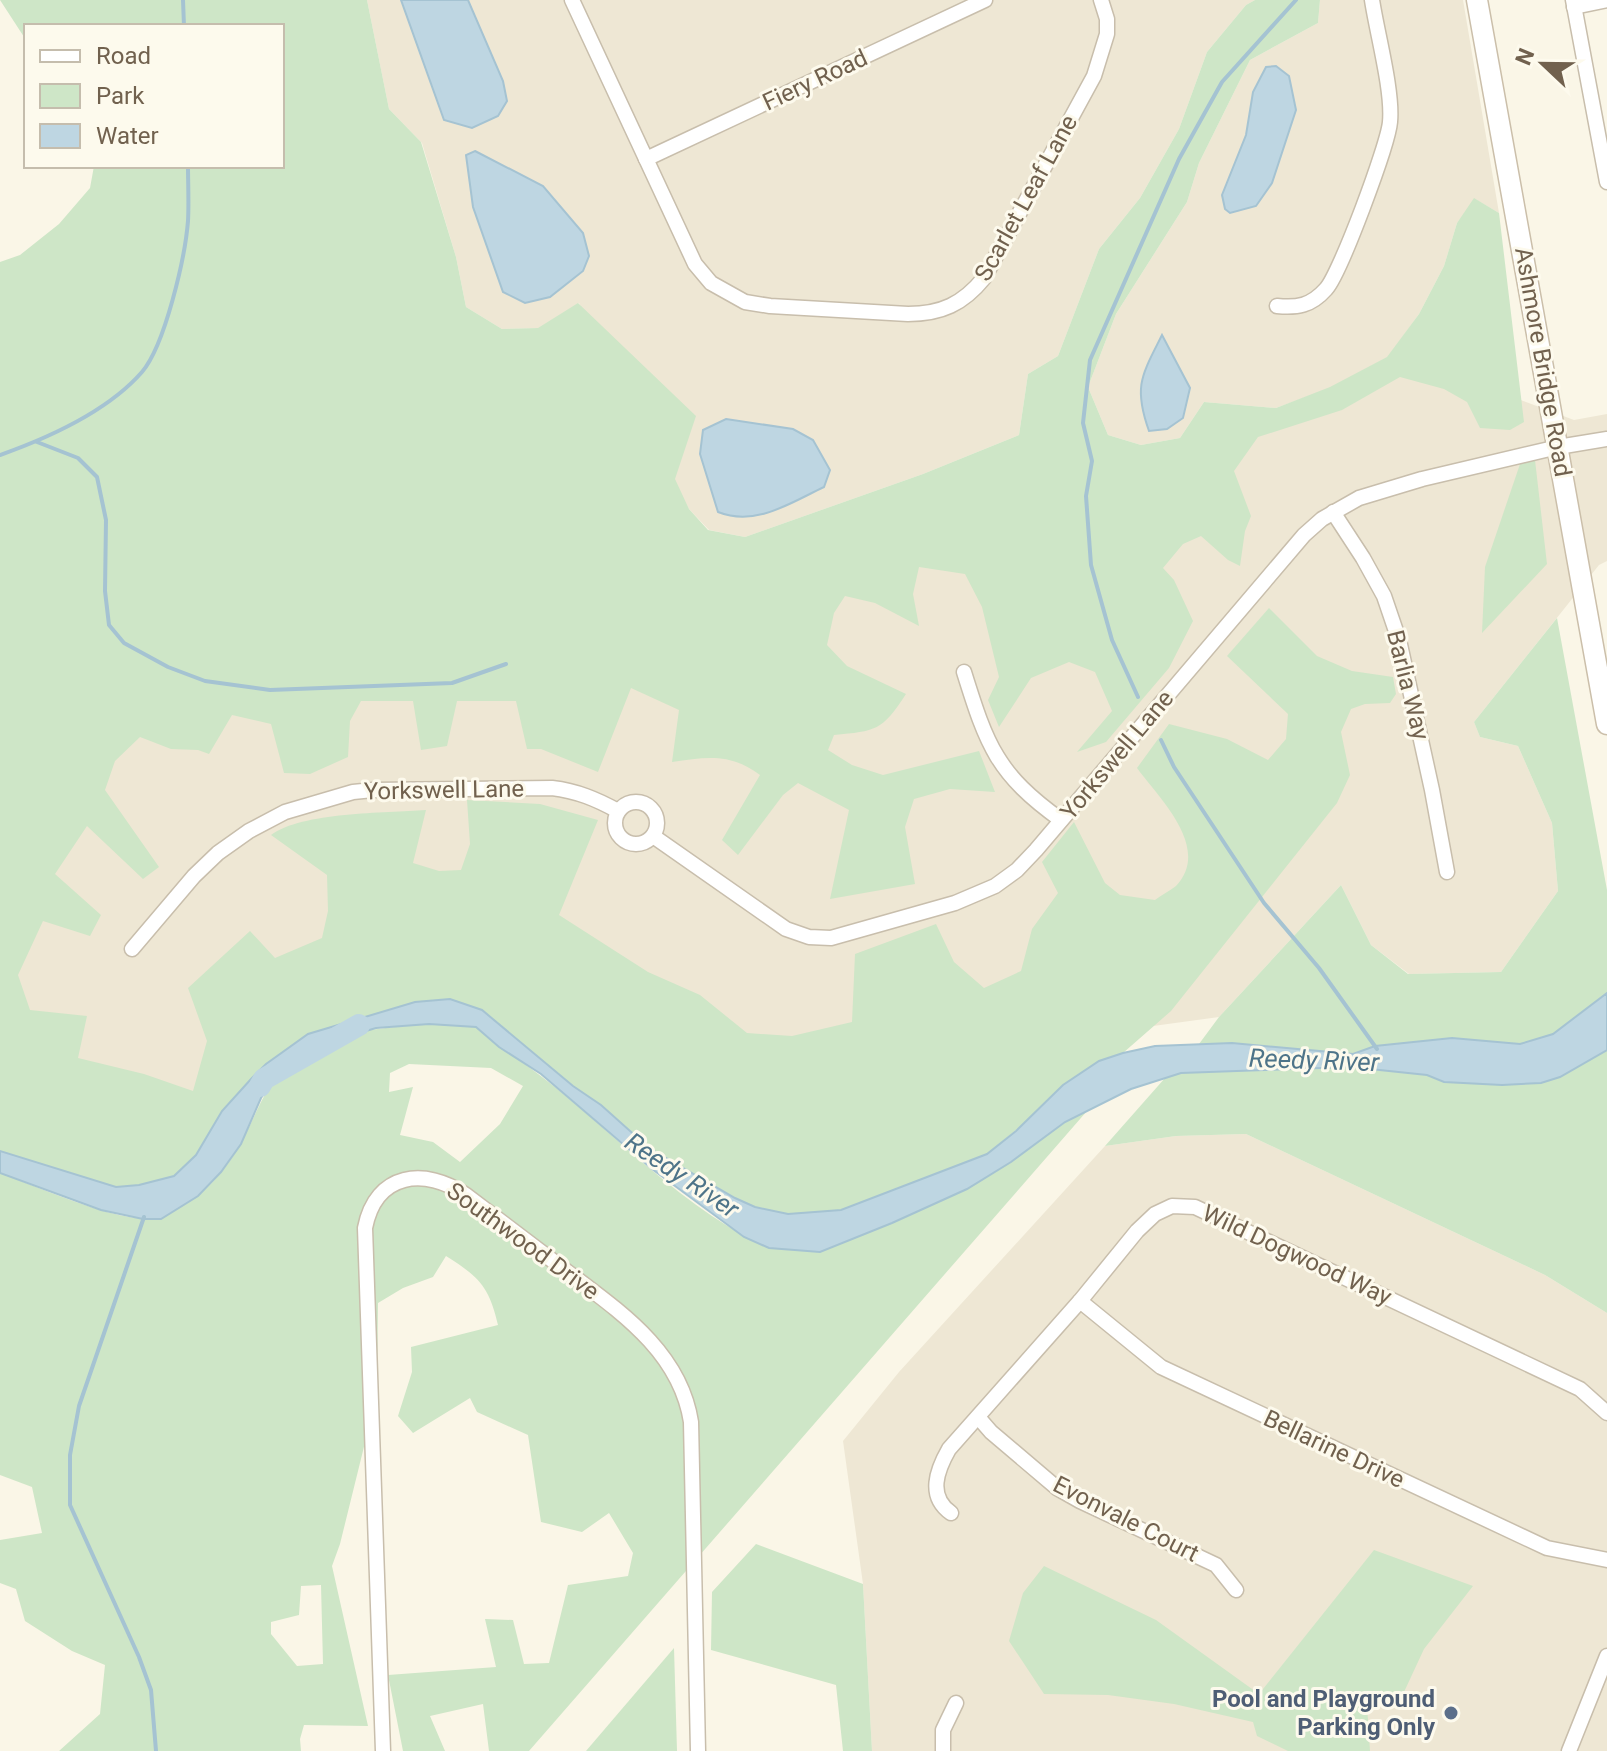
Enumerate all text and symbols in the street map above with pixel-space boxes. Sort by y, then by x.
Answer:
legend [24,24,284,168]
north arrow [1503,24,1583,104]
text: Road [96,42,151,70]
street label: Fiery Road [758,44,872,116]
text: N [1510,45,1539,69]
text: Park [96,82,145,110]
street label: Scarlet Leaf Lane [969,110,1083,286]
text: Water [96,122,159,150]
street label: Ashmore Bridge Road [1509,245,1577,479]
street label: Barlia Way [1381,627,1435,743]
street label: Yorkswell Lane [1055,685,1179,825]
street label: Yorkswell Lane [364,775,524,805]
water label: Reedy River [1248,1043,1381,1077]
water label: Reedy River [620,1126,746,1225]
street label: Southwood Drive [442,1176,604,1306]
street label: Wild Dogwood Way [1198,1199,1397,1311]
street label: Bellarine Drive [1259,1404,1409,1494]
street label: Evonvale Court [1048,1470,1204,1568]
place label: Pool and Playground Parking Only [1212,1685,1436,1741]
marker: Pool and Playground Parking Only [1442,1704,1460,1722]

